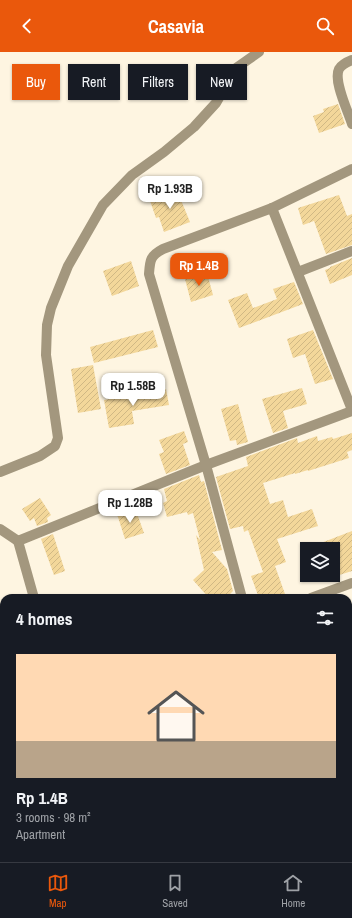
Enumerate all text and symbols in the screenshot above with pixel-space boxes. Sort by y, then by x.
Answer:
text: Casavia [148,14,204,39]
icon: back [16,15,38,37]
icon: search [314,15,336,37]
chip: Buy [12,64,60,100]
chip: Rent [68,64,120,100]
chip: Filters [128,64,188,100]
chip: New [196,64,247,100]
pin: Rp 1.93B [129,176,211,210]
text: Rp 1.93B [147,180,193,197]
pin: Rp 1.4B [162,253,236,287]
text: Rp 1.4B [179,257,219,274]
pin: Rp 1.58B [92,373,174,407]
text: Rp 1.58B [110,377,156,394]
pin: Rp 1.28B [89,490,171,524]
text: Rp 1.28B [107,494,153,511]
map controls [300,542,340,582]
button: layers [300,542,340,582]
text: 4 homes [16,607,73,630]
icon: filters [314,607,336,629]
icon: home [140,680,212,752]
text: Rp 1.4B [16,786,68,809]
text: 3 rooms · 98 m² [16,809,91,826]
text: Apartment [16,826,65,843]
tab: Map [47,872,69,910]
tab: Saved [162,872,188,910]
tab: Home [281,872,305,910]

